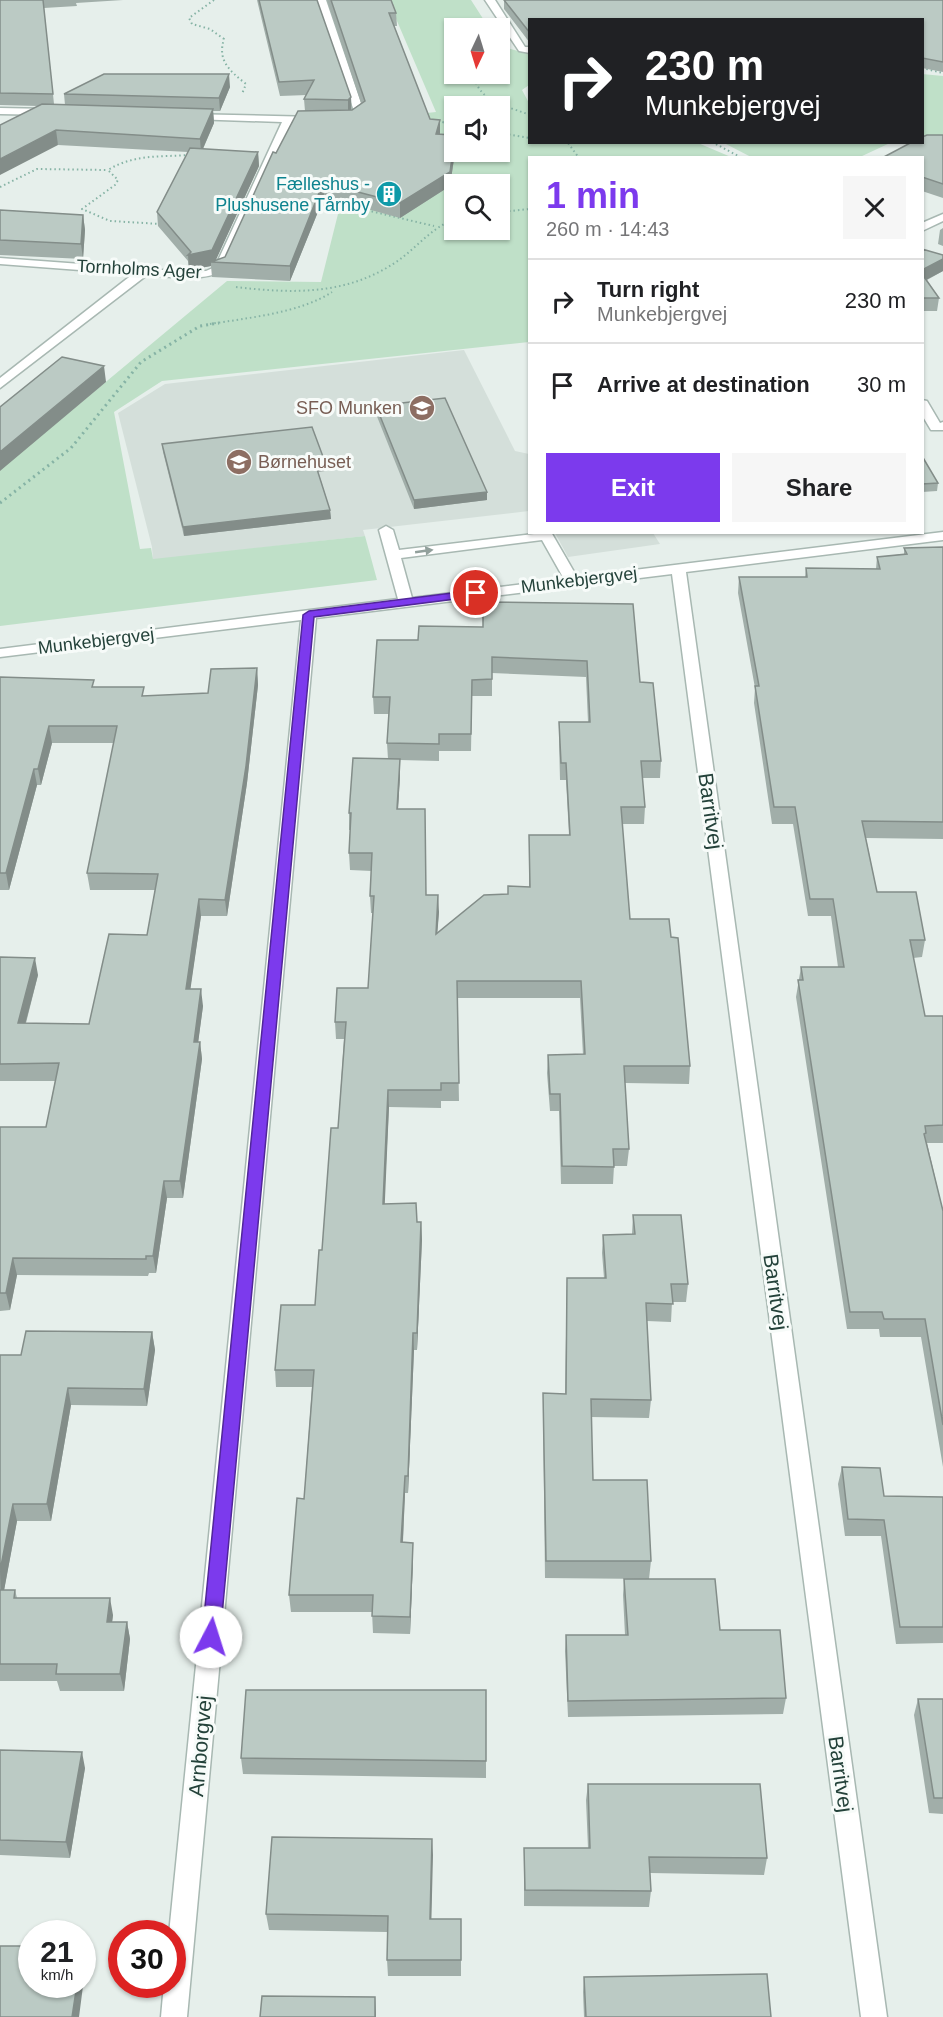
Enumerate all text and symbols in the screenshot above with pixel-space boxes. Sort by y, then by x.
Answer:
north arrow [444,18,510,84]
map controls [444,18,510,240]
icon: right [546,42,624,120]
text: 230 m [645,42,764,89]
text: Munkebjergvej [645,91,821,121]
button: sound [444,96,510,162]
place label: Fælleshus - Plushusene Tårnby [215,174,370,215]
button: search [444,174,510,240]
text: 1 min [546,175,640,216]
button: close [843,176,906,239]
building icon: Fælleshus - Plushusene Tårnby [374,179,404,209]
text: 260 m · 14:43 [546,218,669,240]
street label: Tornholms Ager [76,256,202,282]
text: Turn right [597,277,699,302]
icon: right [546,285,579,318]
text: 230 m [845,288,906,313]
text: Munkebjergvej [597,303,727,325]
icon: arrive [546,369,579,402]
text: Arrive at destination [597,372,810,397]
text: 30 m [857,372,906,397]
school or university icon: SFO Munken [407,393,437,423]
place label: SFO Munken [296,398,402,418]
school or university icon: Børnehuset [224,447,254,477]
place label: Børnehuset [258,452,351,472]
button: Exit [546,453,720,522]
button: Share [732,453,906,522]
one-way arrow [415,547,434,556]
street label: Munkebjergvej [520,563,638,597]
pin [450,567,501,618]
icon: arrive [459,576,492,609]
street label: Munkebjergvej [37,624,155,658]
street label: Barritvej [694,771,728,851]
street label: Barritvej [759,1252,793,1332]
position arrow [179,1605,243,1669]
street label: Arnborgvej [184,1694,216,1798]
street label: Barritvej [824,1734,858,1814]
speed limit sign: 30 [108,1920,186,1998]
text: 21 [40,1935,74,1968]
text: km/h [41,1966,73,1983]

